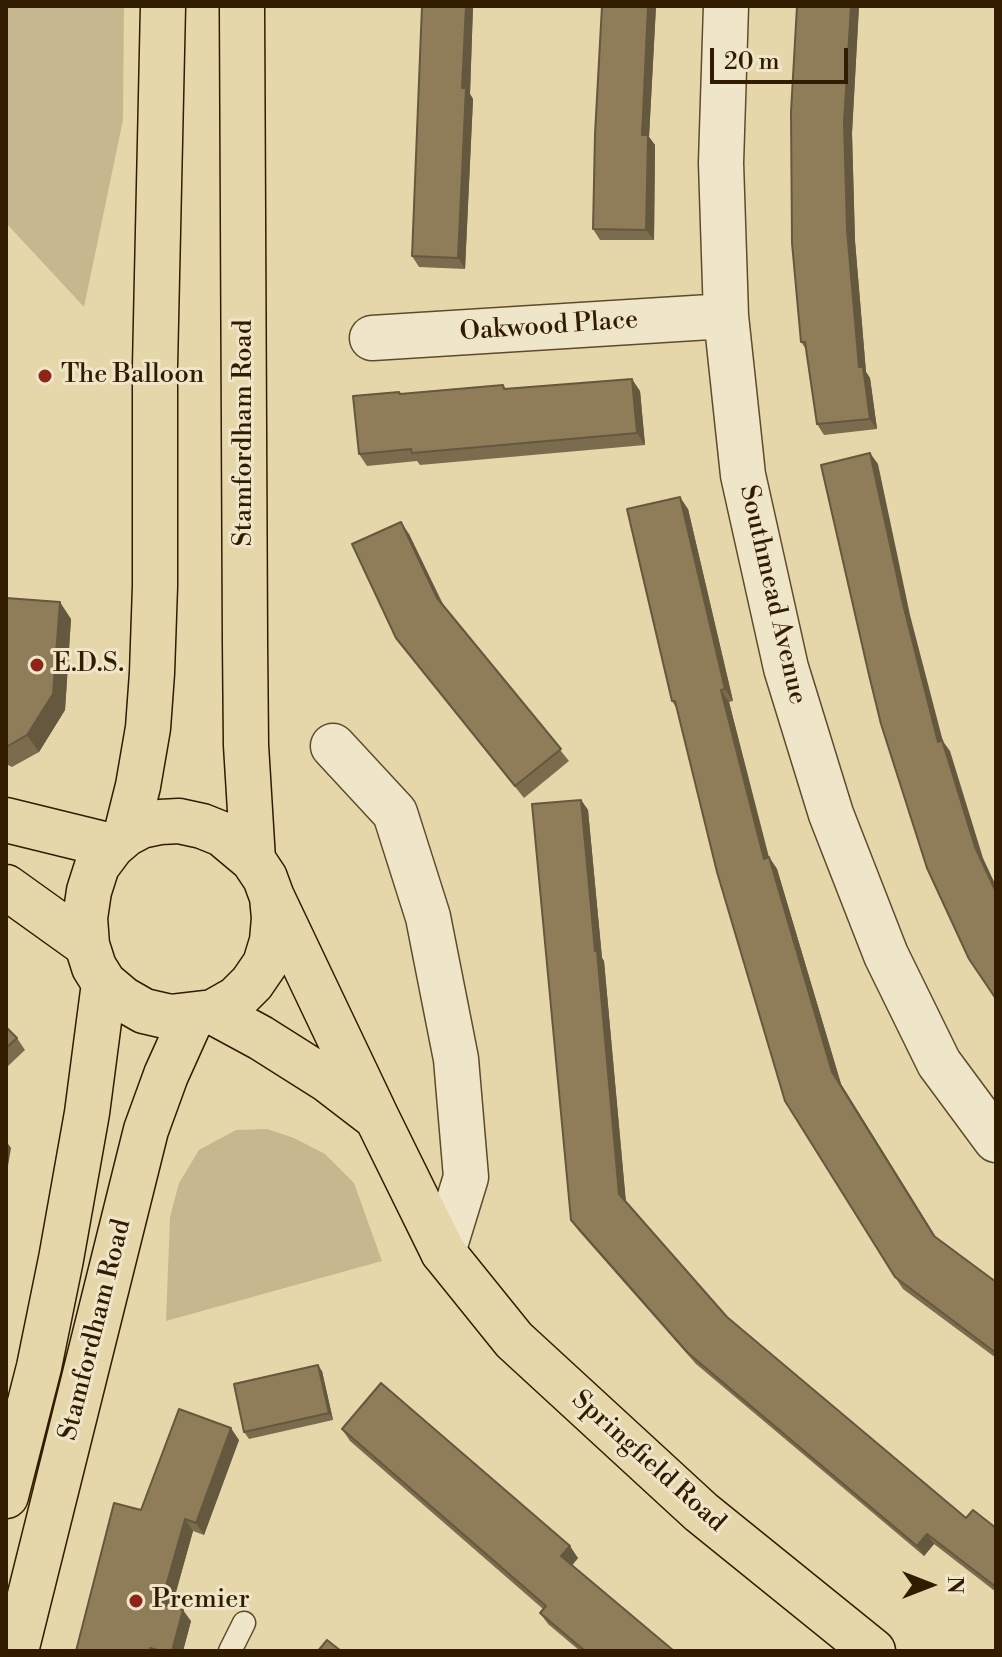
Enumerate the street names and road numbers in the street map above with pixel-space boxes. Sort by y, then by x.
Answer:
street label: Oakwood Place [459,305,639,349]
street label: Stamfordham Road [229,320,261,546]
street label: Southmead Avenue [732,482,812,708]
street label: Stamfordham Road [53,1216,139,1444]
street label: Springfield Road [565,1385,731,1539]

